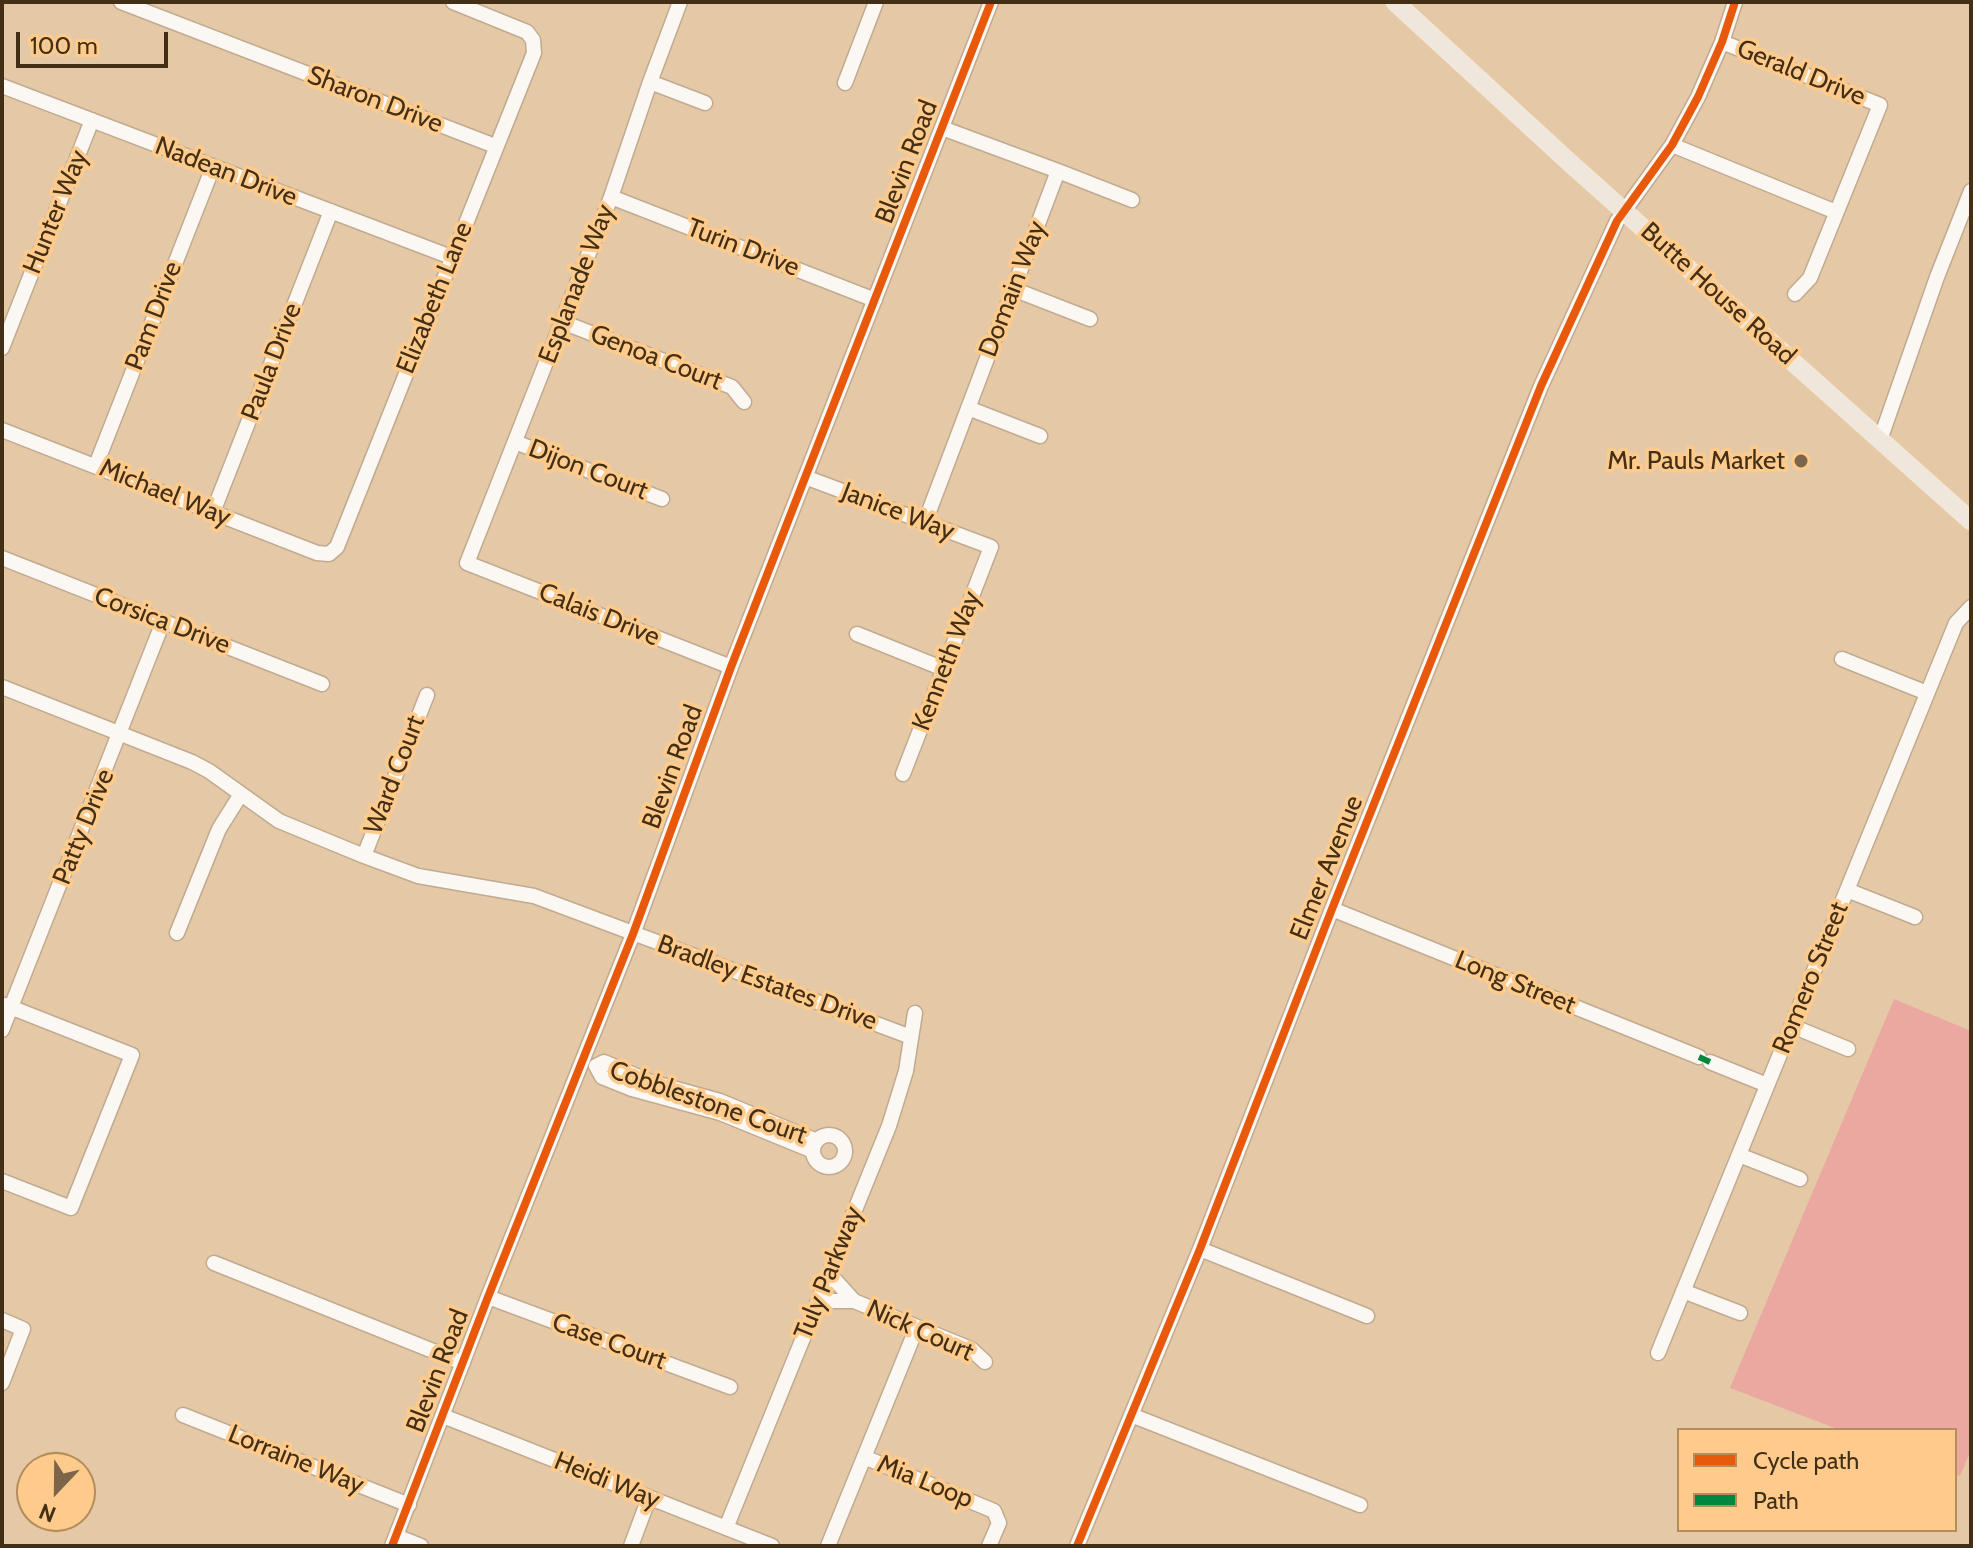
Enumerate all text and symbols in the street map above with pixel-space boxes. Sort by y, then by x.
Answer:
scale bar [20,16,172,66]
text: 100 m [30,31,98,60]
street label: Gerald Drive [1732,33,1870,113]
street label: Sharon Drive [303,60,447,140]
street label: Blevin Road [869,96,945,228]
street label: Nadean Drive [151,131,301,213]
street label: Hunter Way [17,146,95,278]
street label: Esplanade Way [532,200,622,368]
street label: Turin Drive [682,212,804,284]
street label: Butte House Road [1634,216,1802,372]
street label: Domain Way [973,217,1053,361]
street label: Elizabeth Lane [390,218,480,378]
street label: Pam Drive [119,257,189,375]
street label: Paula Drive [235,299,309,425]
street label: Genoa Court [586,319,726,397]
street label: Dijon Court [524,433,652,507]
place label: Mr. Pauls Market [1607,445,1785,477]
marker: Mr. Pauls Market [1792,452,1810,470]
street label: Michael Way [95,453,235,533]
street label: Janice Way [837,476,959,548]
street label: Calais Drive [534,577,664,653]
street label: Corsica Drive [90,581,234,661]
street label: Kenneth Way [906,587,988,735]
street label: Blevin Road [636,701,710,833]
street label: Ward Court [358,711,432,839]
street label: Patty Drive [47,765,121,889]
street label: Elmer Avenue [1284,791,1370,945]
street label: Romero Street [1766,898,1856,1058]
street label: Bradley Estates Drive [653,929,881,1037]
street label: Long Street [1450,945,1580,1021]
street label: Cobblestone Court [605,1055,811,1151]
street label: Tuly Parkway [788,1202,870,1344]
street label: Nick Court [862,1294,978,1368]
street label: Blevin Road [400,1305,476,1437]
street label: Case Court [548,1307,670,1377]
street label: Lorraine Way [224,1419,368,1501]
legend [1677,1428,1957,1532]
street label: Heidi Way [550,1446,664,1516]
text: Cycle path [1753,1446,1859,1475]
street label: Mia Loop [873,1449,977,1515]
north arrow [16,1452,96,1532]
text: Path [1753,1486,1799,1515]
text: N [35,1497,60,1528]

